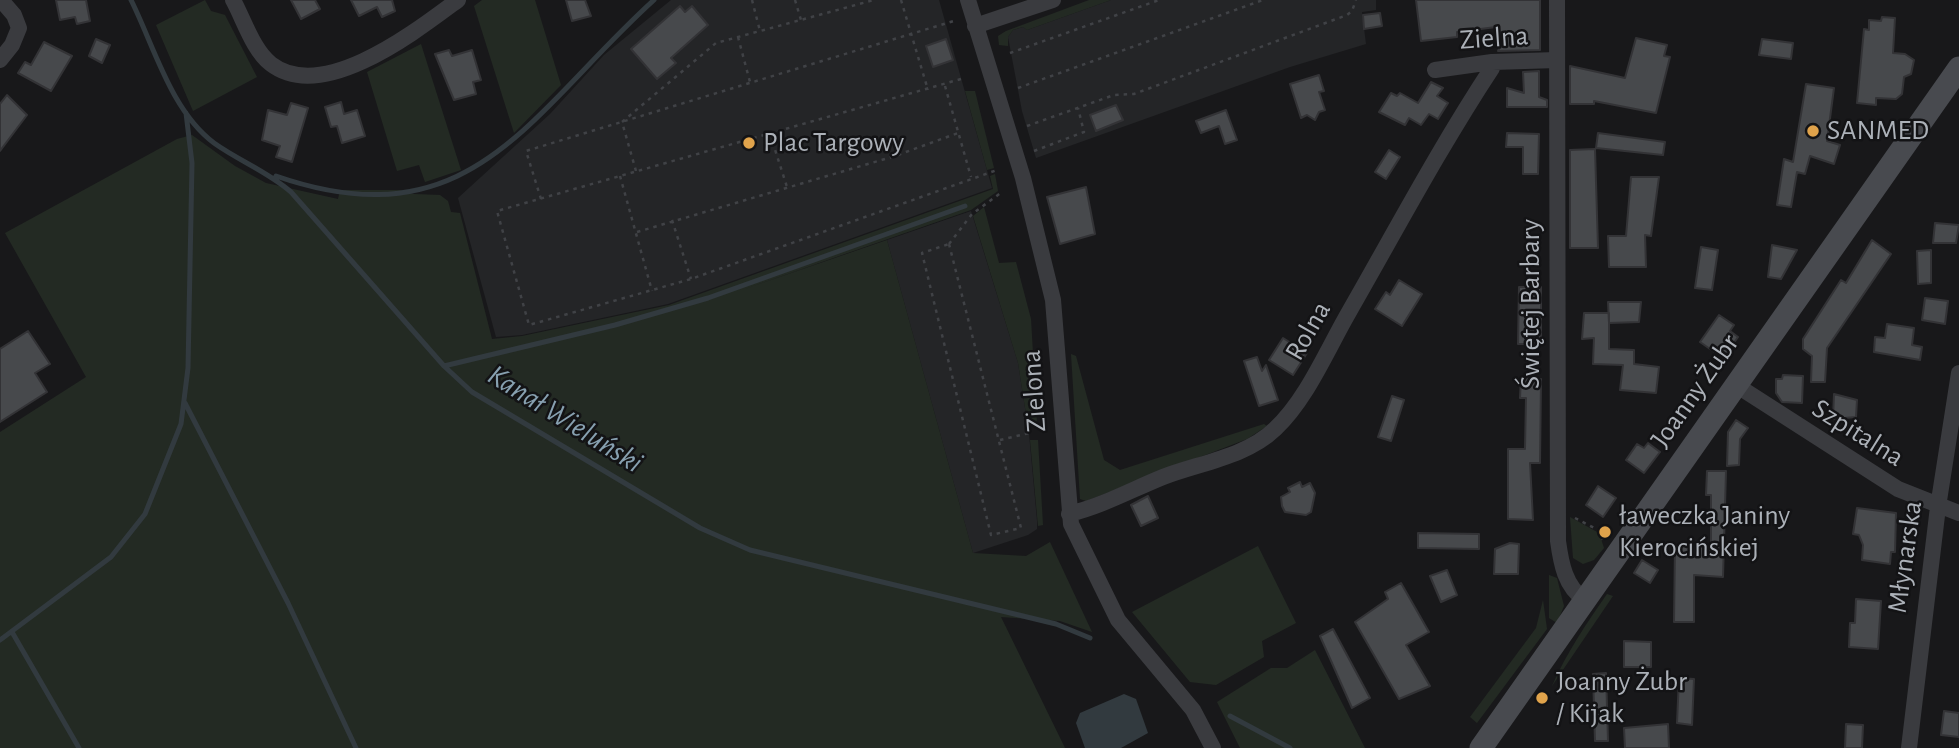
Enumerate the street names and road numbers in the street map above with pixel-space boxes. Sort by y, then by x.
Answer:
street label: Zielna [1459,19,1529,57]
street label: Świętej Barbary [1514,219,1548,389]
street label: Rolna [1278,296,1338,366]
street label: Joanny Żubr [1644,328,1746,454]
street label: Zielona [1014,349,1054,433]
street label: Szpitalna [1806,392,1910,474]
street label: Młynarska [1881,499,1929,615]

